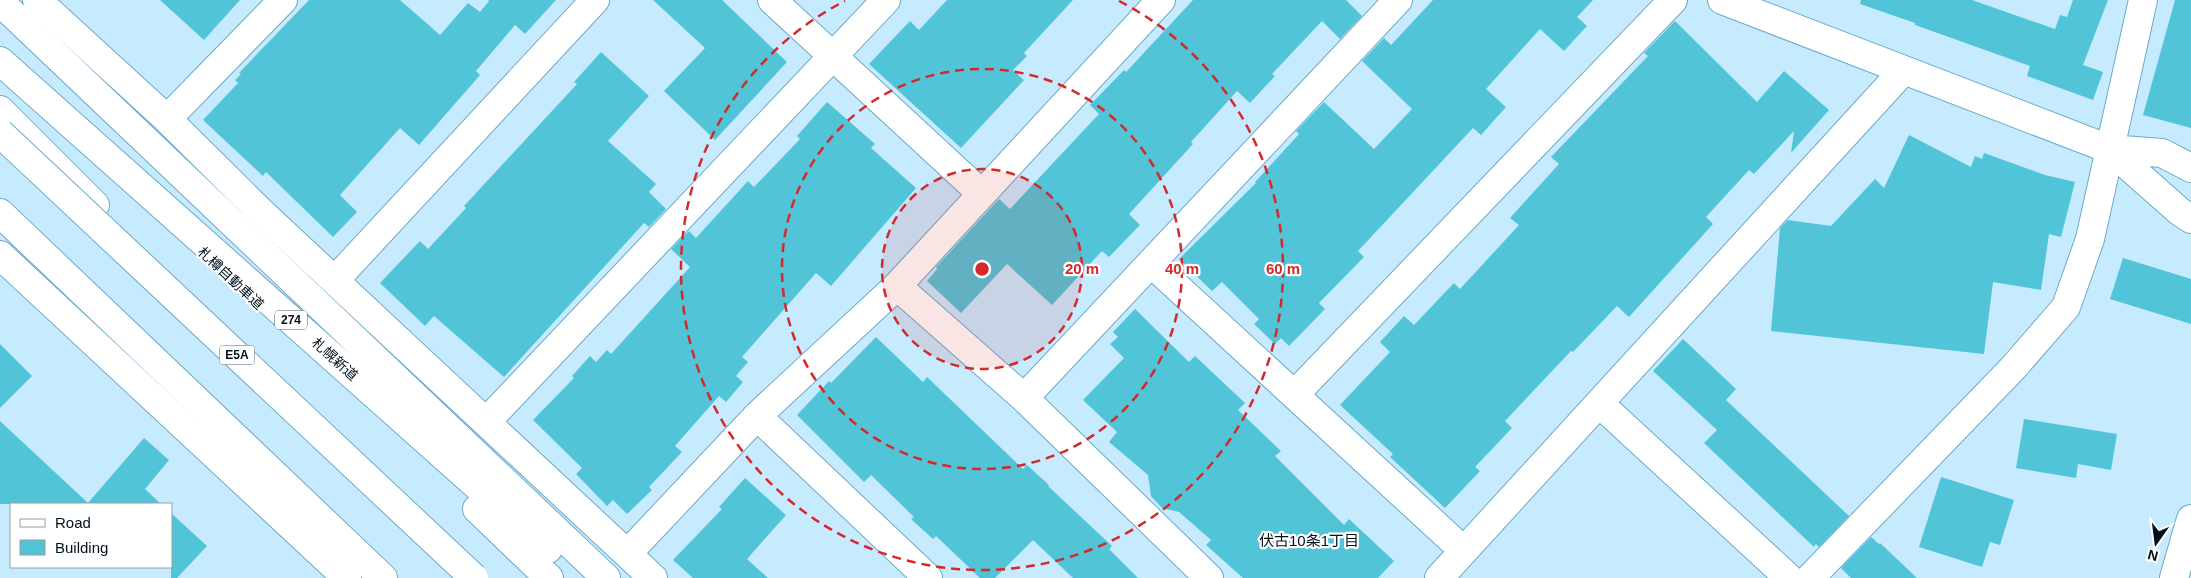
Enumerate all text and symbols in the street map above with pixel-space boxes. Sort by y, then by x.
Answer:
street label: 札樽自動車道 [195,244,267,312]
centre of rings [973,260,991,278]
text: 20 m [1065,260,1099,277]
text: 40 m [1165,260,1199,277]
text: 60 m [1266,260,1300,277]
road number: 274 [275,310,307,330]
street label: 札幌新道 [309,334,361,384]
road number: E5A [220,346,254,364]
legend [10,503,172,568]
text: Road [55,514,91,531]
north arrow [2131,518,2181,568]
district label: 伏古10条1丁目 [1259,532,1359,549]
text: Building [55,539,108,556]
text: N [2146,547,2160,565]

